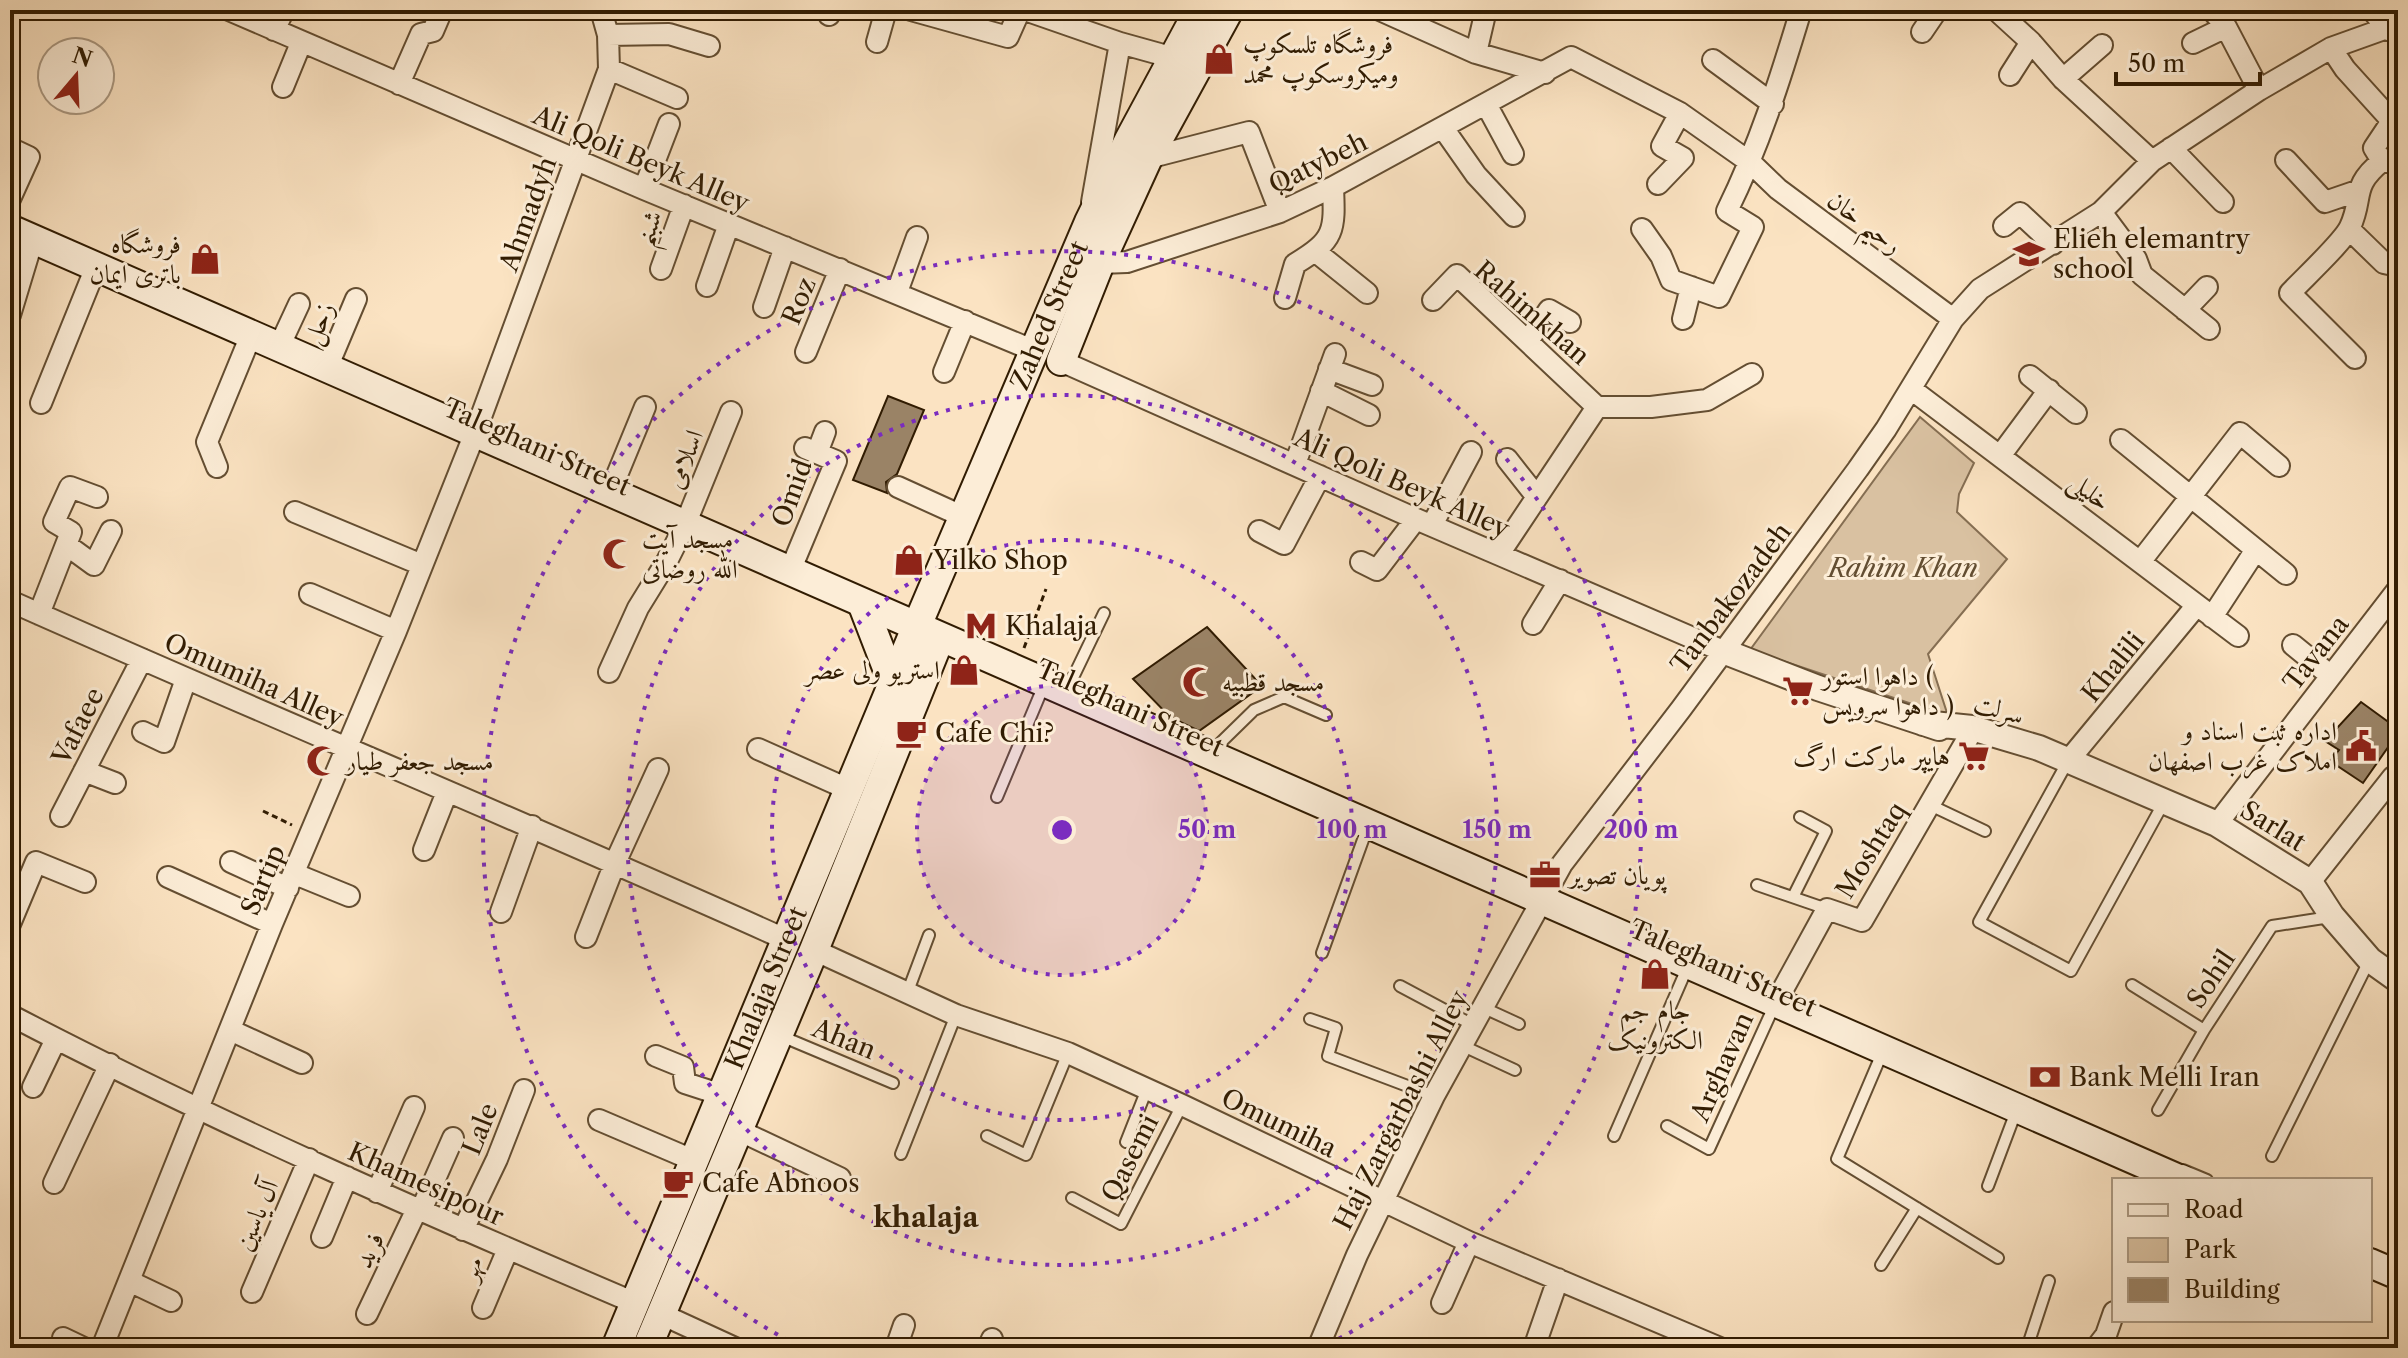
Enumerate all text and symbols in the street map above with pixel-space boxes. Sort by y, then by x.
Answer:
place label: فروشگاه تلسکوپ ومیکروسکوپ محمد [1243,28,1399,92]
north arrow [36,36,116,116]
scale bar [2116,36,2260,86]
text: N [69,42,96,73]
shop icon: فروشگاه تلسکوپ ومیکروسکوپ محمد [1202,42,1236,76]
text: 50 m [2128,49,2185,78]
street label: Ali Qoli Beyk Alley [527,99,755,219]
street label: Qatybeh [1264,125,1372,201]
street label: Ahmadyh [492,152,563,277]
street label: رحیم خان [1815,183,1909,268]
street label: شبنم [627,206,679,254]
place label: Elieh elemantry school [2053,223,2251,285]
place label: فروشگاه باتری ایمان [90,228,181,290]
street label: Zahed Street [1003,235,1095,394]
school or university icon: Elieh elemantry school [2012,237,2046,271]
shop icon: فروشگاه باتری ایمان [188,242,222,276]
street label: Rahimkhan [1468,254,1596,372]
street label: Roz [775,273,823,329]
street label: زحل [295,297,343,350]
street label: Taleghani Street [438,391,636,503]
street label: Ali Qoli Beyk Alley [1289,421,1515,545]
street label: اسلامی [658,425,710,493]
street label: Omid [765,455,819,531]
street label: خلیلی [2061,465,2117,520]
street label: Tanbakozadeh [1664,516,1798,680]
place label: مسجد آیت الله روضاتی [642,523,738,585]
mosque icon: مسجد آیت الله روضاتی [601,537,635,571]
shop icon: Yilko Shop [892,543,926,577]
place label: Yilko Shop [932,544,1068,576]
park label: Rahim Khan [1826,552,1978,584]
metro station icon: Khalaja [964,609,998,643]
street label: Tavana [2277,609,2356,697]
place label: Khalaja [1005,610,1098,642]
street label: Khalili [2075,625,2151,709]
street label: Omumiha Alley [159,626,349,734]
street label: Taleghani Street [1031,652,1229,764]
shop icon: استریو ولی عصر [947,653,981,687]
place label: استریو ولی عصر [802,654,940,687]
place label: داهوا استور ( داهوا سرویس ) [1819,660,1954,724]
mosque icon: مسجد قطبیه [1181,665,1215,699]
place label: مسجد قطبیه [1222,666,1324,698]
supermarket icon: داهوا استور ( داهوا سرویس ) [1781,674,1815,708]
street label: Vafaee [45,682,111,771]
street label: سرلت [1970,687,2028,732]
place label: اداره ثبت اسناد و املاک غرب اصفهان [2148,715,2337,779]
cafe icon: Cafe Chi? [894,716,928,750]
place label: Cafe Chi? [935,717,1054,749]
public building icon: اداره ثبت اسناد و املاک غرب اصفهان [2344,729,2378,763]
supermarket icon: هایپر مارکت ارگ [1957,739,1991,773]
place label: هایپر مارکت ارگ [1793,740,1950,774]
mosque icon: مسجد جعفر طیار [305,744,339,778]
place label: مسجد جعفر طیار [343,745,494,778]
street label: Sarlat [2235,794,2312,859]
street label: Moshtaq [1829,796,1913,904]
text: 50 m [1178,815,1236,844]
text: 100 m [1316,815,1388,844]
text: 150 m [1462,815,1532,844]
text: 200 m [1604,815,1678,844]
centre of rings [1048,816,1076,844]
street label: Sartip [234,840,292,920]
office icon: پویان تصویر [1528,858,1562,892]
place label: پویان تصویر [1566,859,1667,894]
street label: Khalaja Street [718,901,814,1074]
street label: Taleghani Street [1624,912,1822,1024]
street label: Sohil [2180,944,2242,1014]
shop icon: جام جم الکترونیک [1638,957,1672,991]
street label: Haj Zargarbashi Alley [1327,984,1476,1235]
place label: جام جم الکترونیک [1607,994,1703,1056]
street label: Arghavan [1683,1007,1760,1128]
street label: Ahan [807,1012,880,1066]
bank icon: Bank Melli Iran [2028,1060,2062,1094]
place label: Bank Melli Iran [2069,1061,2260,1093]
street label: Omumiha [1216,1081,1342,1165]
street label: Lale [455,1098,505,1160]
street label: Qasemi [1095,1109,1165,1207]
street label: Khamesipour [343,1135,509,1233]
cafe icon: Cafe Abnoos [661,1166,695,1200]
place label: Cafe Abnoos [702,1167,860,1199]
street label: آل یاسین [227,1173,286,1255]
legend [2112,1178,2372,1322]
text: Road [2184,1195,2244,1224]
district label: khalaja [873,1200,979,1234]
street label: فرید [347,1227,392,1273]
text: Park [2184,1235,2237,1264]
street label: مهر [451,1251,491,1288]
text: Building [2184,1275,2280,1304]

